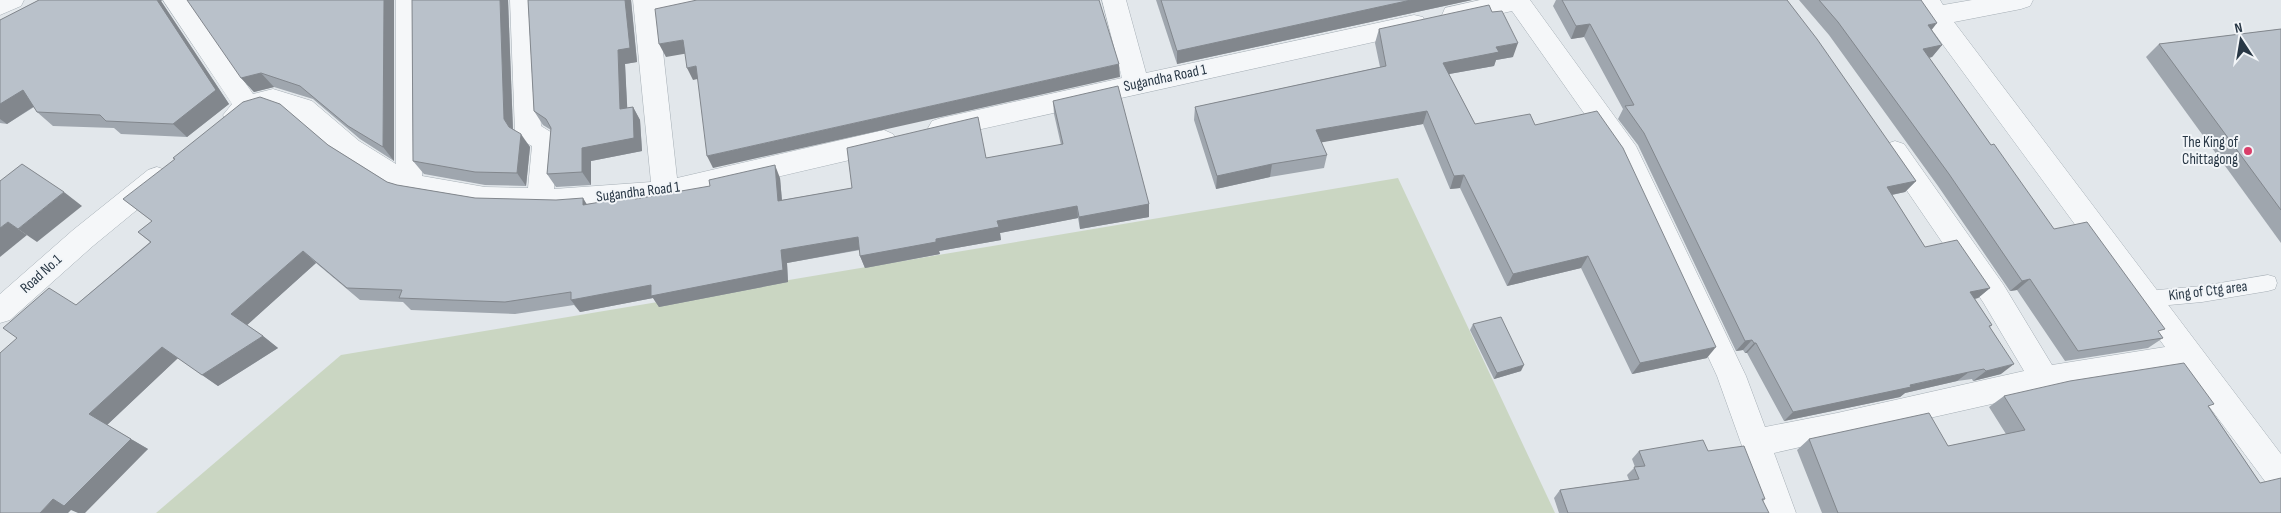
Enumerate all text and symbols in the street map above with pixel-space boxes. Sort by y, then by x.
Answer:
north arrow [2216,15,2266,65]
text: N [2233,19,2244,37]
street label: Sugandha Road 1 [1122,60,1209,96]
place label: The King of Chittagong [2182,133,2239,169]
marker: The King of Chittagong [2242,145,2254,157]
street label: Sugandha Road 1 [595,177,682,207]
street label: Road No.1 [16,250,66,298]
street label: King of Ctg area [2168,277,2249,305]

